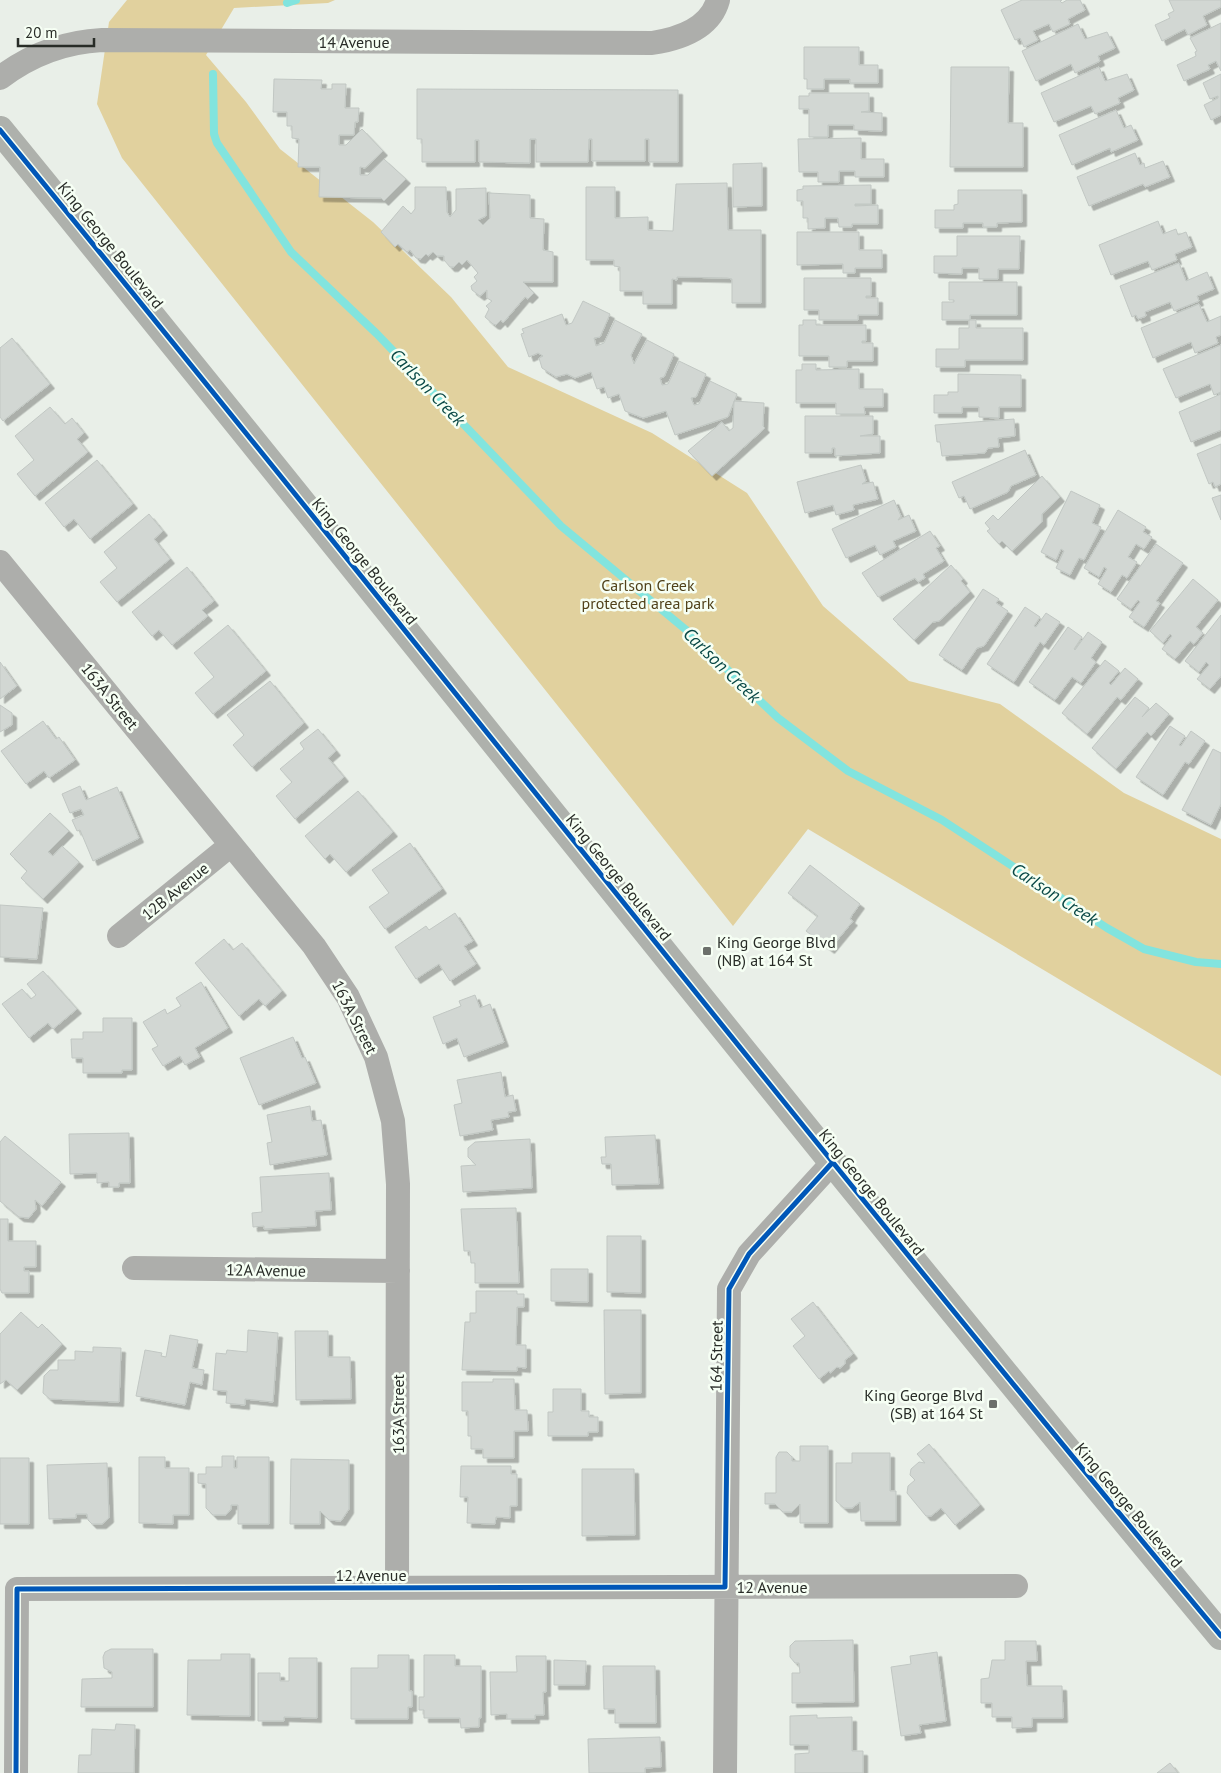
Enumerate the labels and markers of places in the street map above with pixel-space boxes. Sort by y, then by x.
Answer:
place label: King George Blvd (NB) at 164 St [717,932,836,970]
marker: King George Blvd (NB) at 164 St [701,945,713,957]
place label: King George Blvd (SB) at 164 St [864,1385,984,1423]
marker: King George Blvd (SB) at 164 St [987,1398,999,1410]

